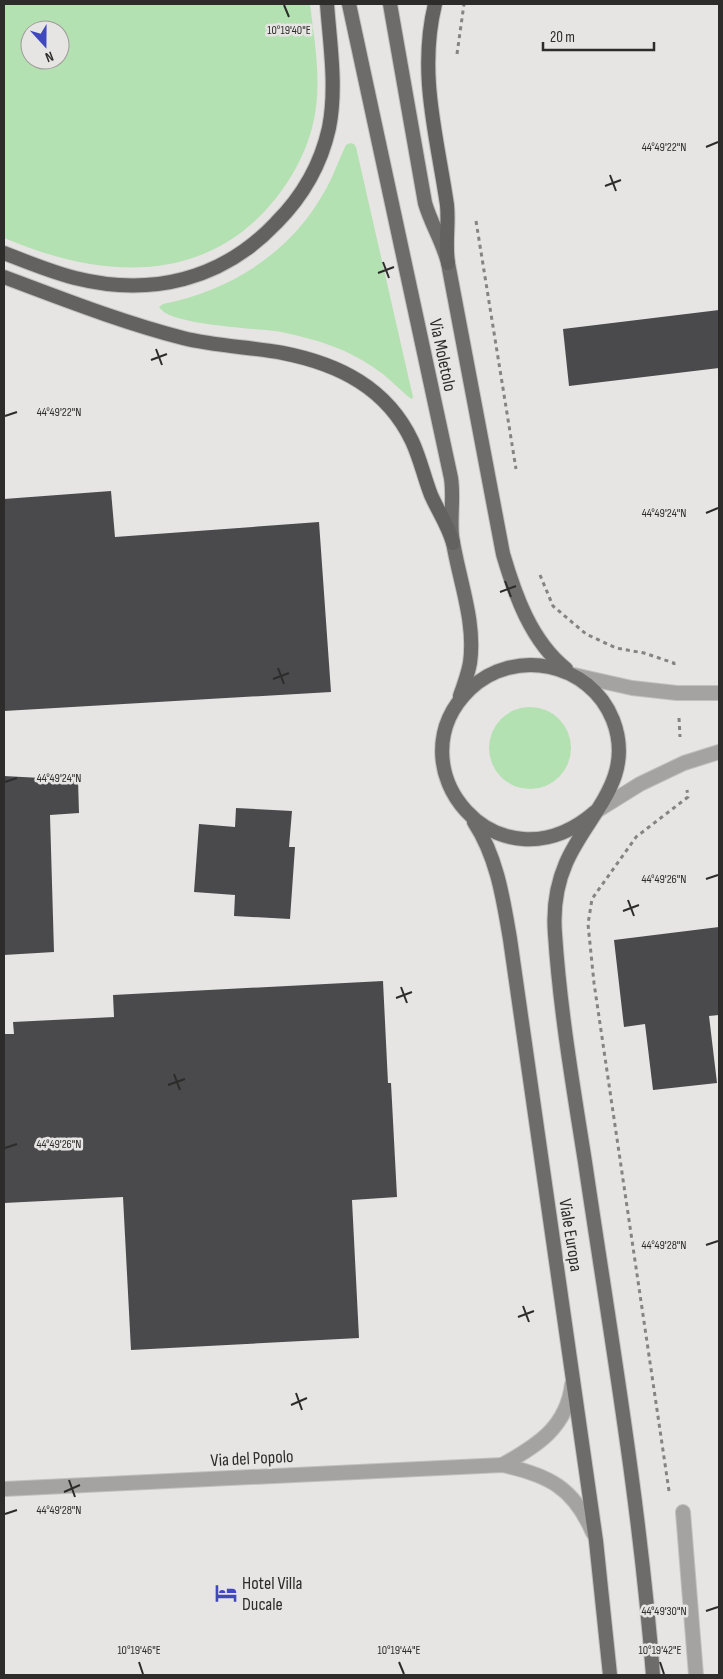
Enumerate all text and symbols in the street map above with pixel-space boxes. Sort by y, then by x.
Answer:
north arrow [20,20,70,70]
scale bar [543,20,654,52]
text: 10°19'40"E [267,23,311,38]
text: 20 m [550,28,575,47]
text: N [43,47,56,66]
text: 44°49'22"N [642,140,686,155]
street label: Via Moletolo [425,317,460,393]
text: 44°49'22"N [37,405,81,420]
text: 44°49'24"N [642,506,686,521]
text: 44°49'24"N [37,771,81,786]
text: 44°49'26"N [641,872,687,887]
text: 44°49'26"N [36,1137,82,1152]
street label: Viale Europa [554,1197,587,1273]
text: 44°49'28"N [642,1238,686,1253]
street label: Via del Popolo [210,1446,294,1471]
text: 44°49'28"N [37,1503,81,1518]
place label: Hotel Villa Ducale [242,1573,303,1615]
hotel icon: Hotel Villa Ducale [213,1580,239,1606]
text: 44°49'30"N [641,1604,687,1619]
text: 10°19'46"E [117,1643,161,1658]
text: 10°19'44"E [377,1643,421,1658]
text: 10°19'42"E [639,1643,682,1658]

